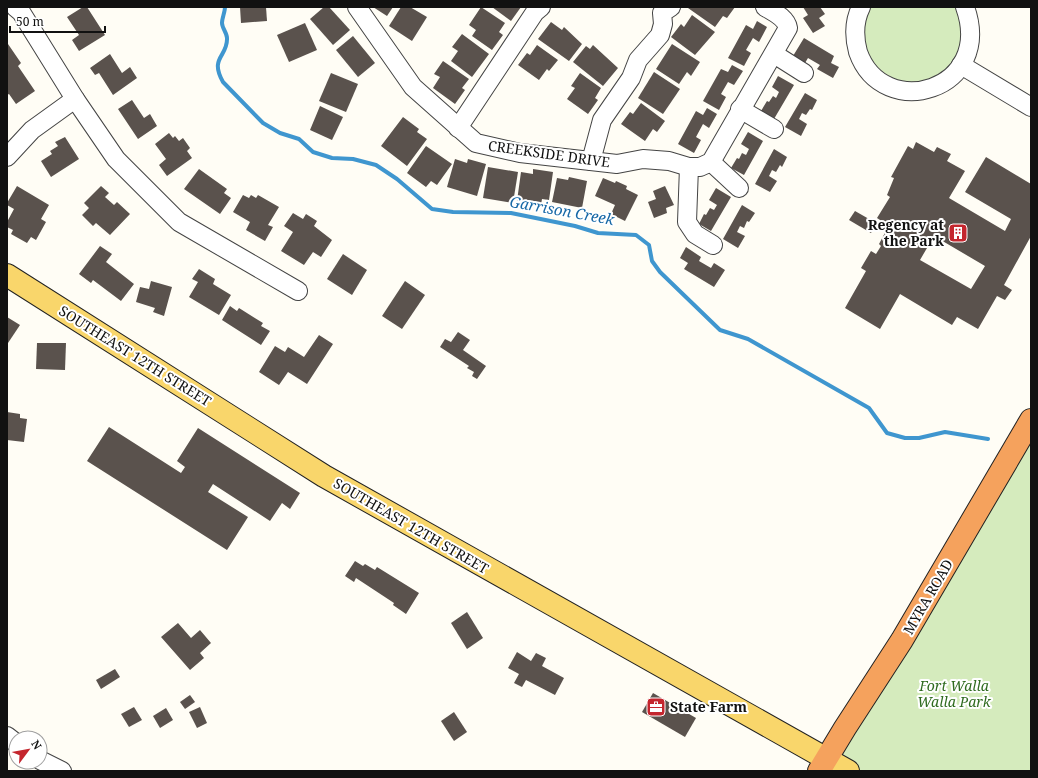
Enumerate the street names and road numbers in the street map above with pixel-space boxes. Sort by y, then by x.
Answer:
street label: CREEKSIDE DRIVE [487,136,612,172]
street label: SOUTHEAST 12TH STREET [56,301,215,410]
street label: SOUTHEAST 12TH STREET [330,473,493,578]
street label: MYRA ROAD [898,556,957,638]

